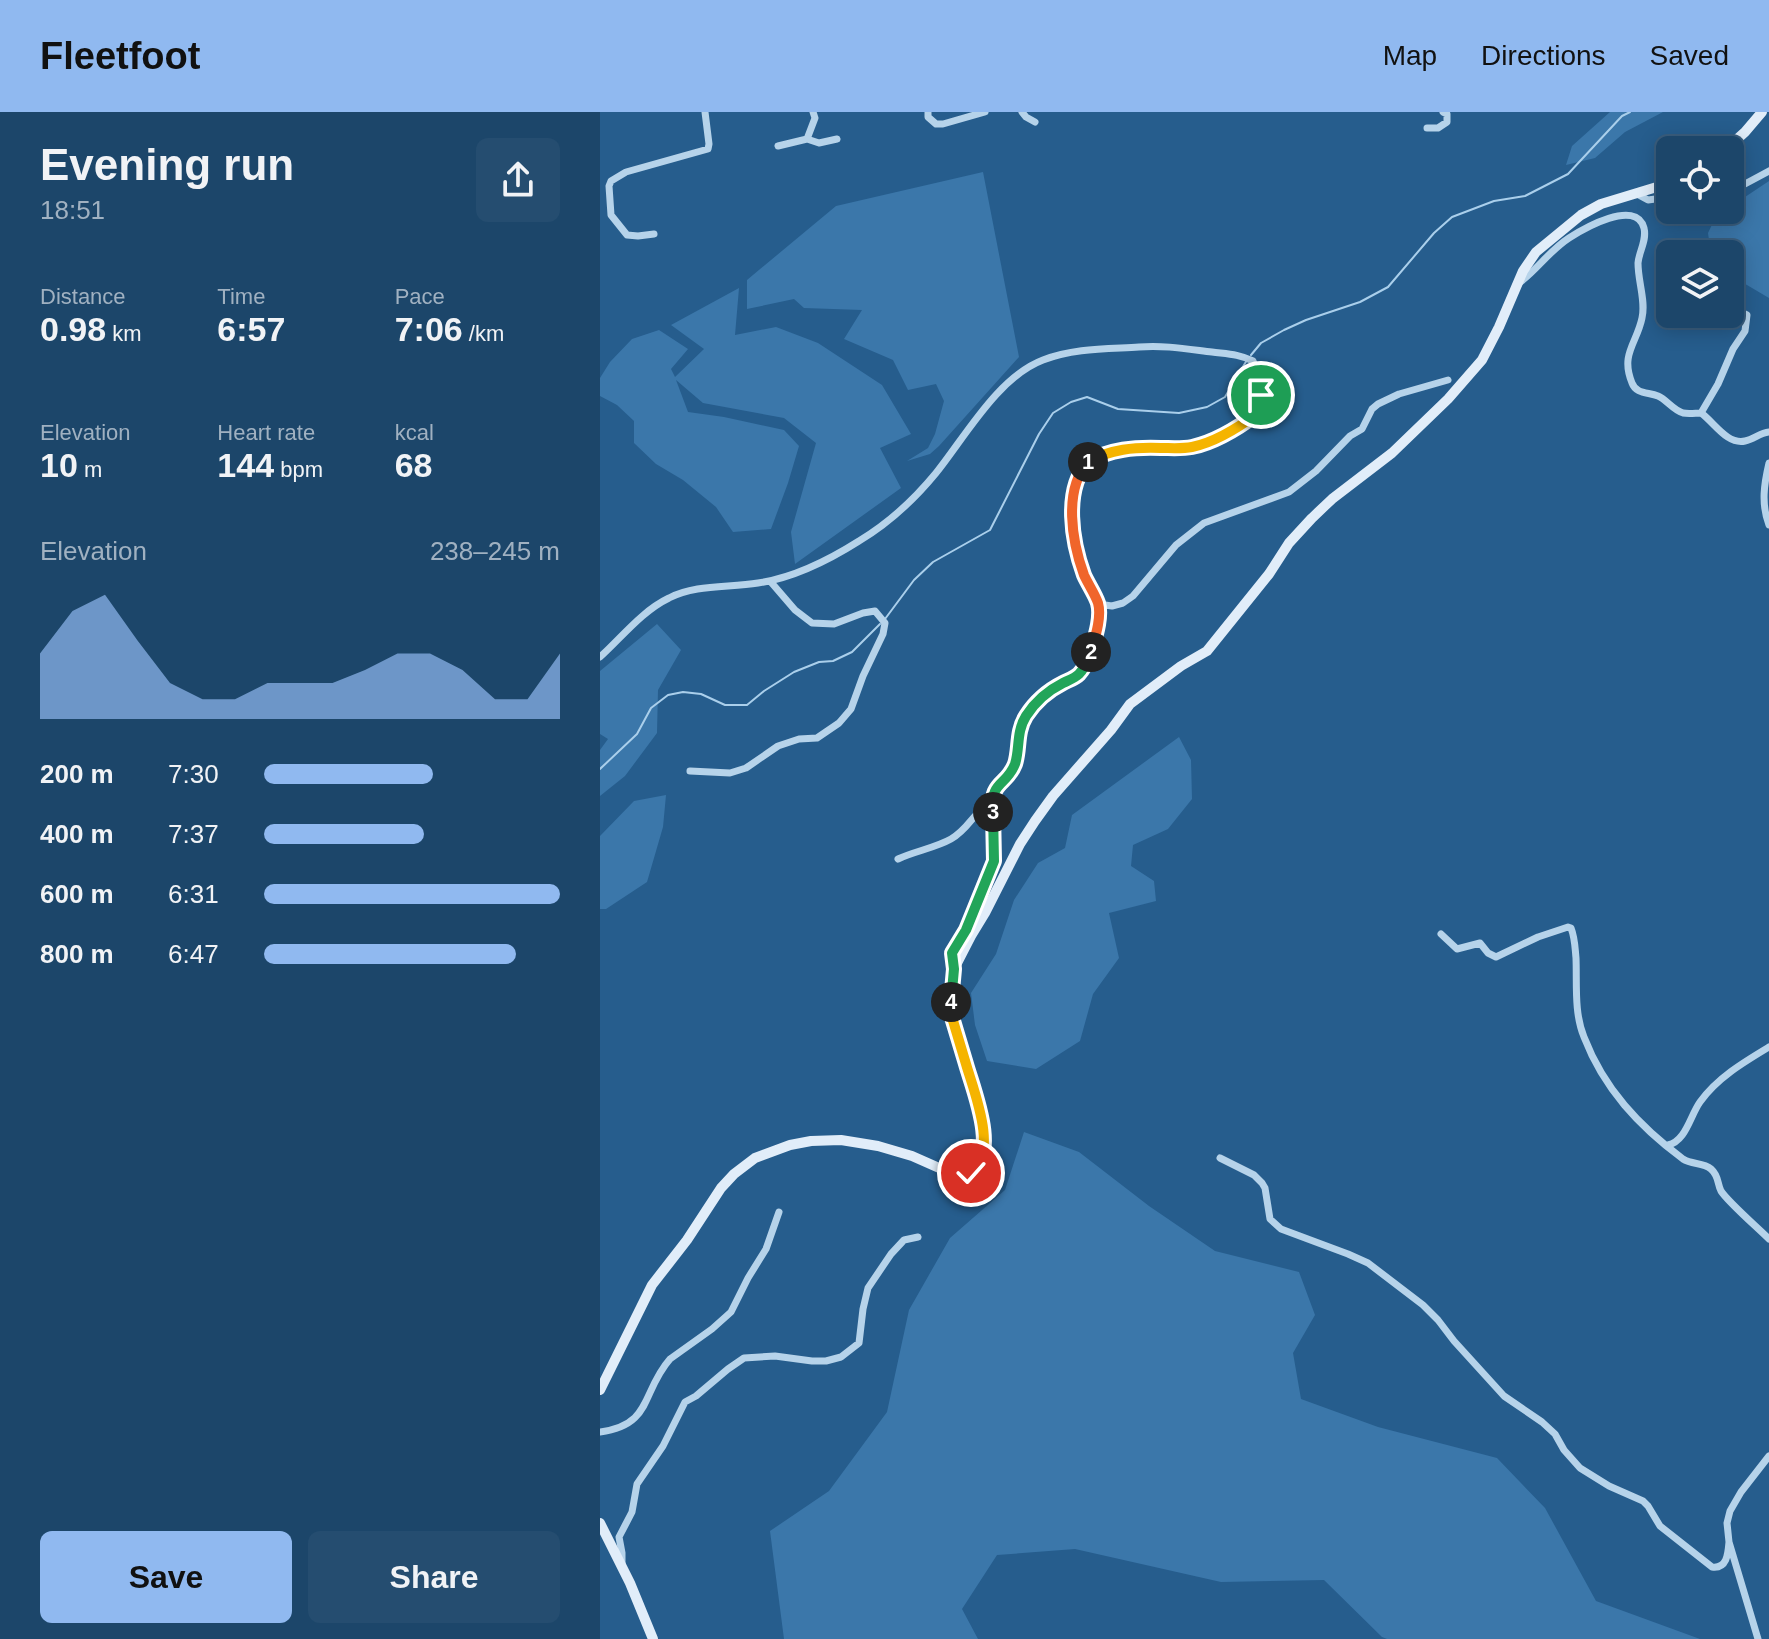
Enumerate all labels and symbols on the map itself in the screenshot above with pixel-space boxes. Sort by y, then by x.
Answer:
pin [1227,361,1295,429]
pin: 1 [1068,442,1108,482]
pin: 2 [1071,632,1111,672]
pin: 3 [973,792,1013,832]
pin: 4 [931,982,971,1022]
pin [937,1139,1005,1207]

